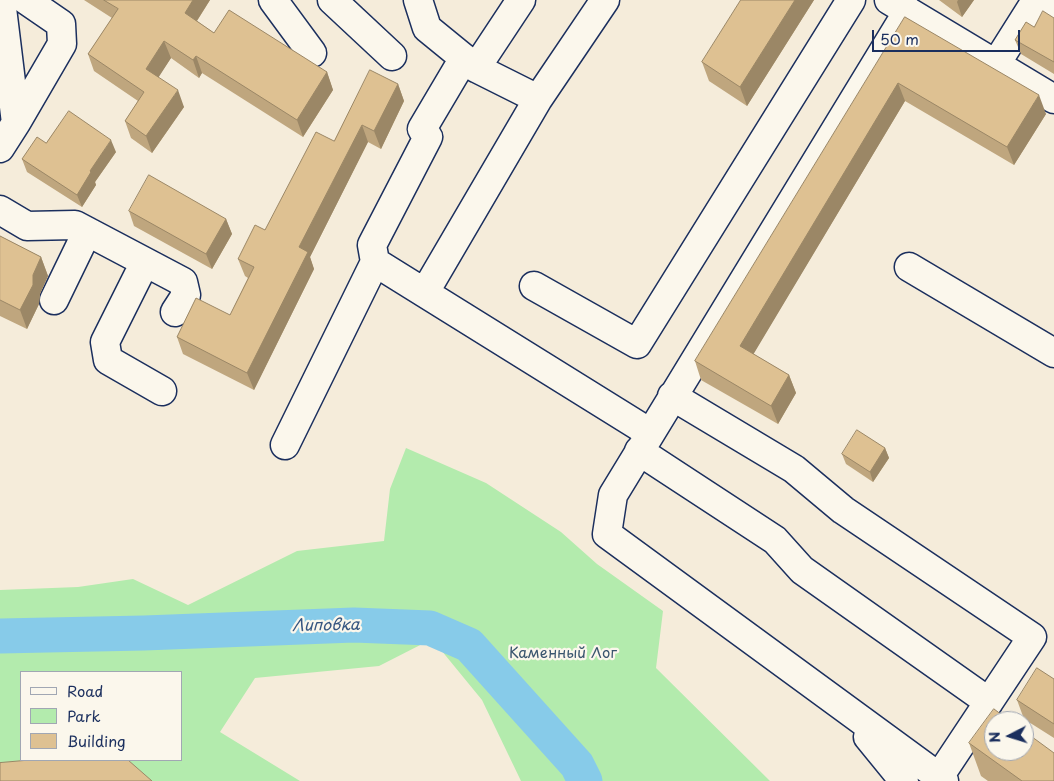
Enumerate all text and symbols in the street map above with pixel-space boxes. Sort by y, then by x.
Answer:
scale bar [874,20,1022,52]
text: 50 m [880,27,919,50]
water label: Липовка [292,616,360,636]
park label: Каменный Лог [509,645,617,663]
legend [20,671,182,761]
text: Road [67,679,103,702]
text: Park [67,704,101,727]
north arrow [984,711,1034,761]
text: Building [67,729,126,752]
text: N [984,731,1005,744]

